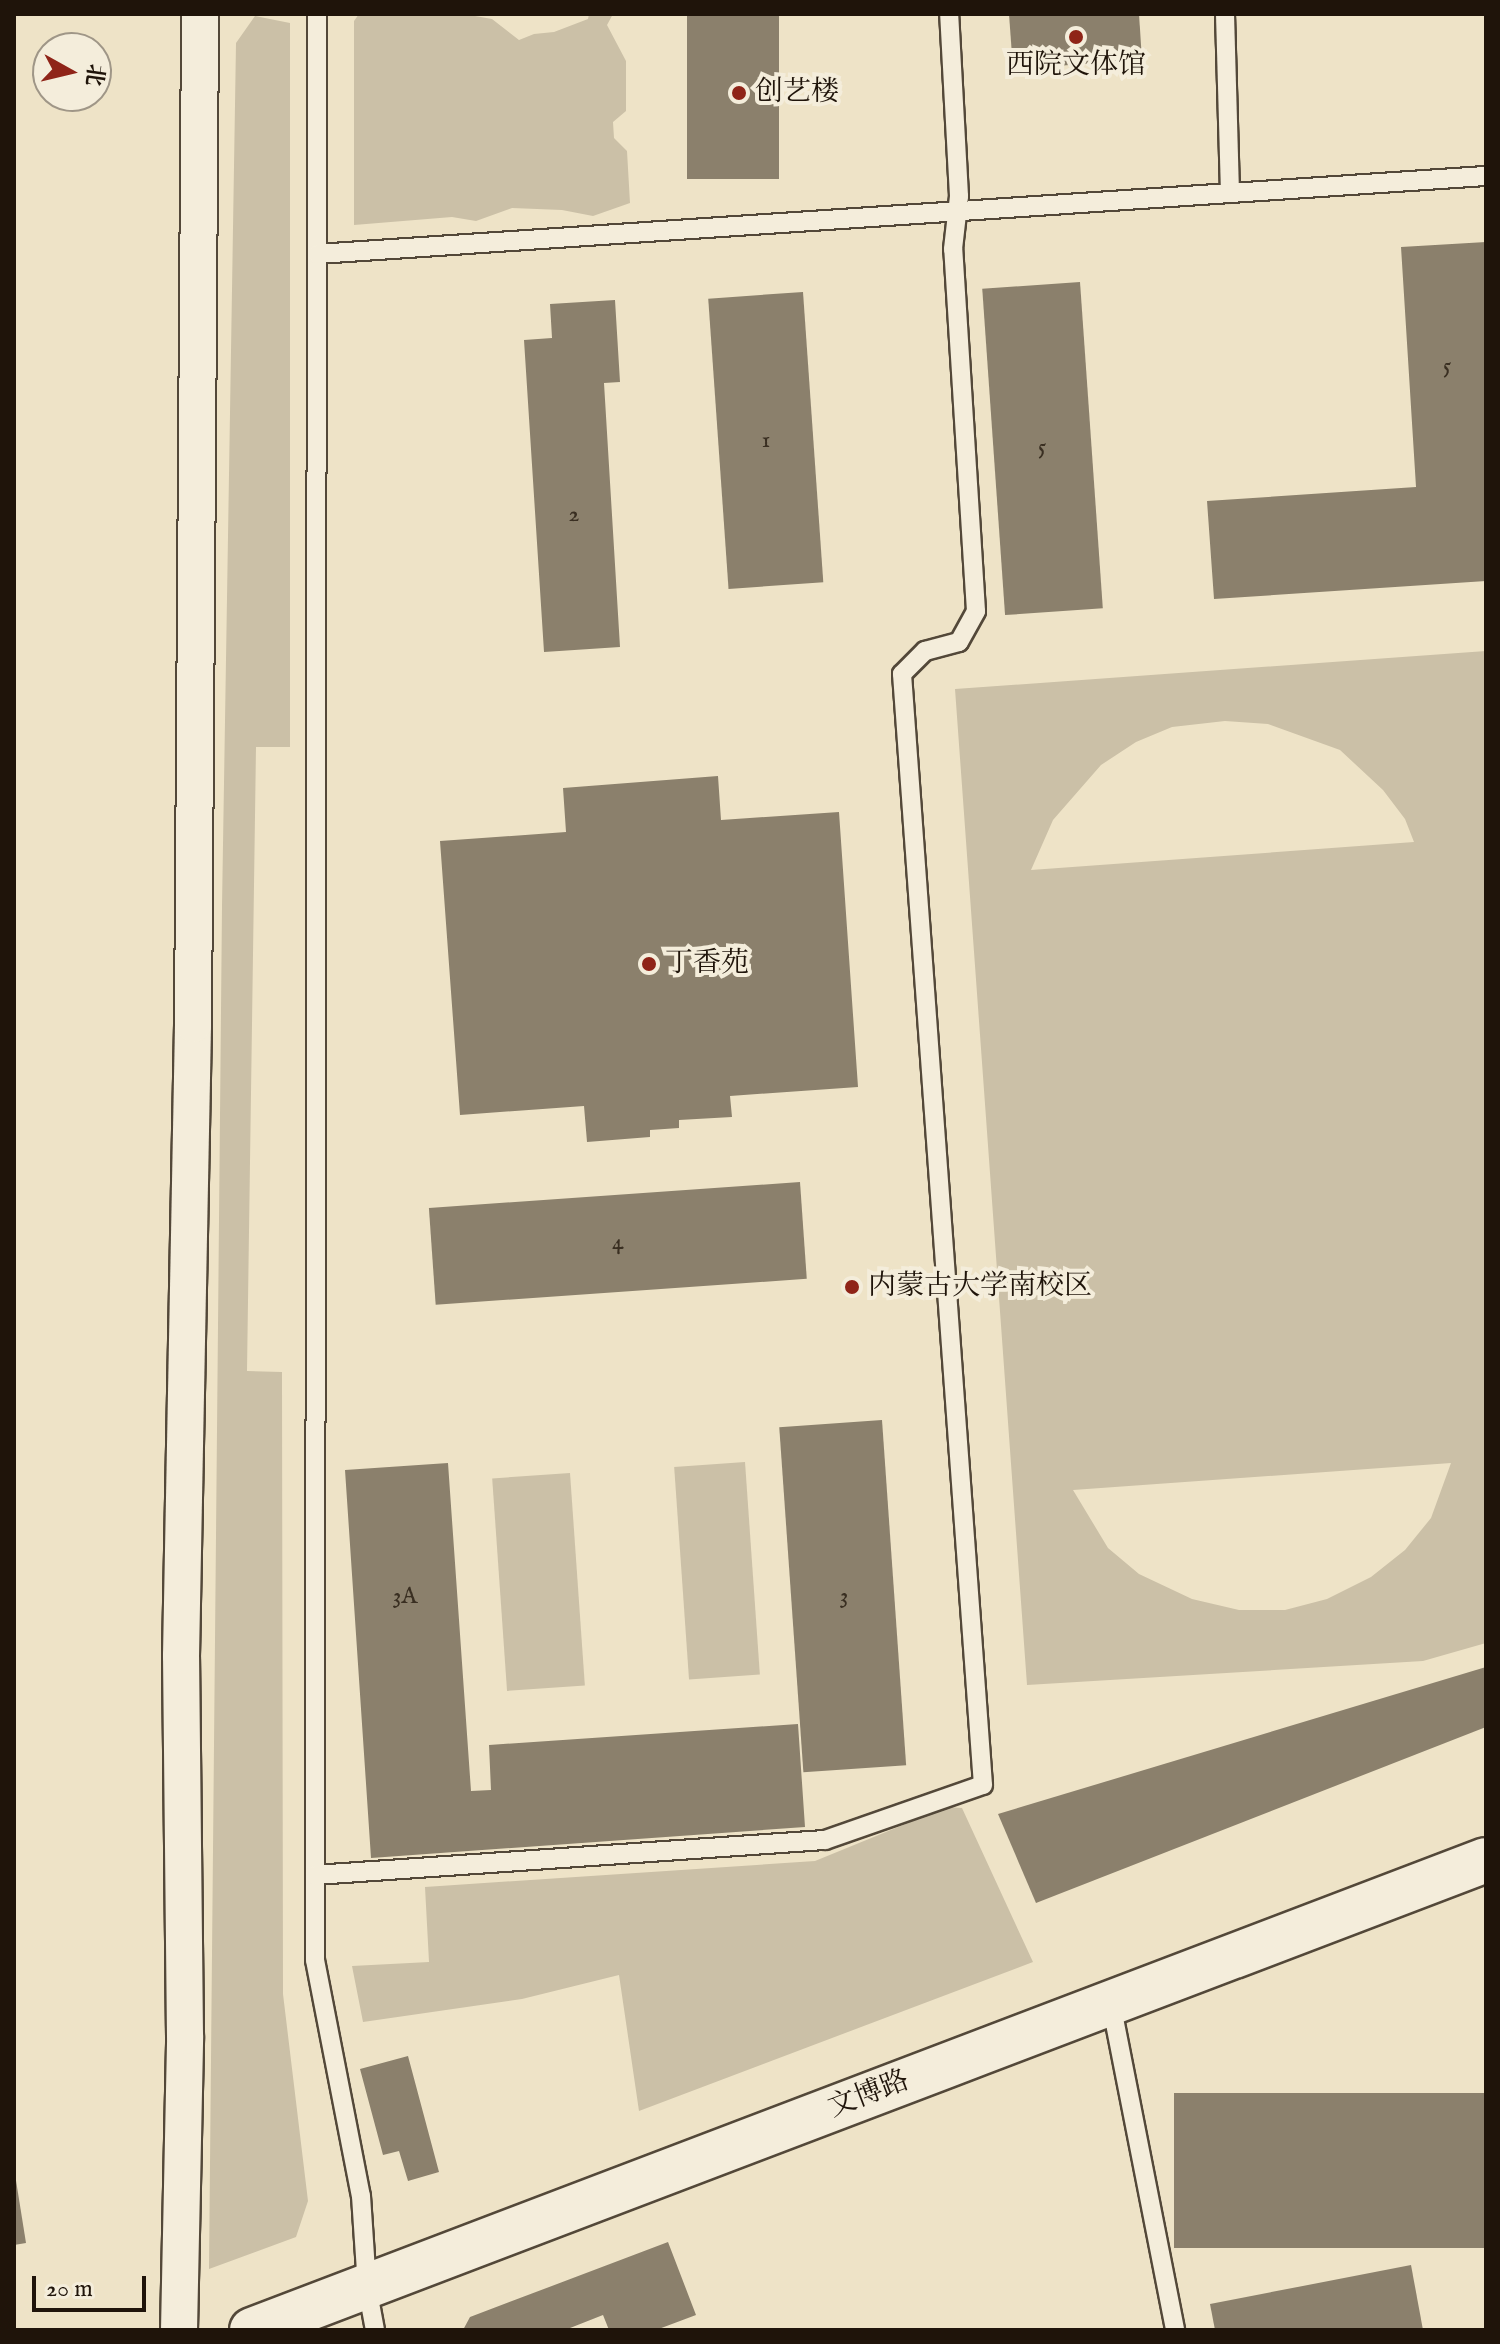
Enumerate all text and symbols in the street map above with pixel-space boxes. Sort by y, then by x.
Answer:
marker: 西院文体馆 [1067,28,1085,46]
north arrow [32,32,112,112]
place label: 西院文体馆 [1006,49,1146,83]
text: 北 [78,62,109,88]
place label: 创艺楼 [755,76,839,110]
marker: 创艺楼 [730,84,748,102]
house number: 5 [1443,353,1451,381]
house number: 1 [762,427,770,455]
house number: 5 [1038,434,1046,462]
house number: 2 [568,501,580,529]
place label: 丁香苑 [665,947,749,981]
marker: 丁香苑 [640,955,658,973]
house number: 4 [612,1229,624,1257]
place label: 内蒙古大学南校区 [868,1270,1092,1304]
marker: 内蒙古大学南校区 [843,1278,861,1296]
house number: 3A [392,1583,418,1611]
house number: 3 [840,1583,848,1611]
street label: 文博路 [824,2064,914,2126]
scale bar [36,2260,150,2310]
text: 20 m [46,2274,93,2305]

